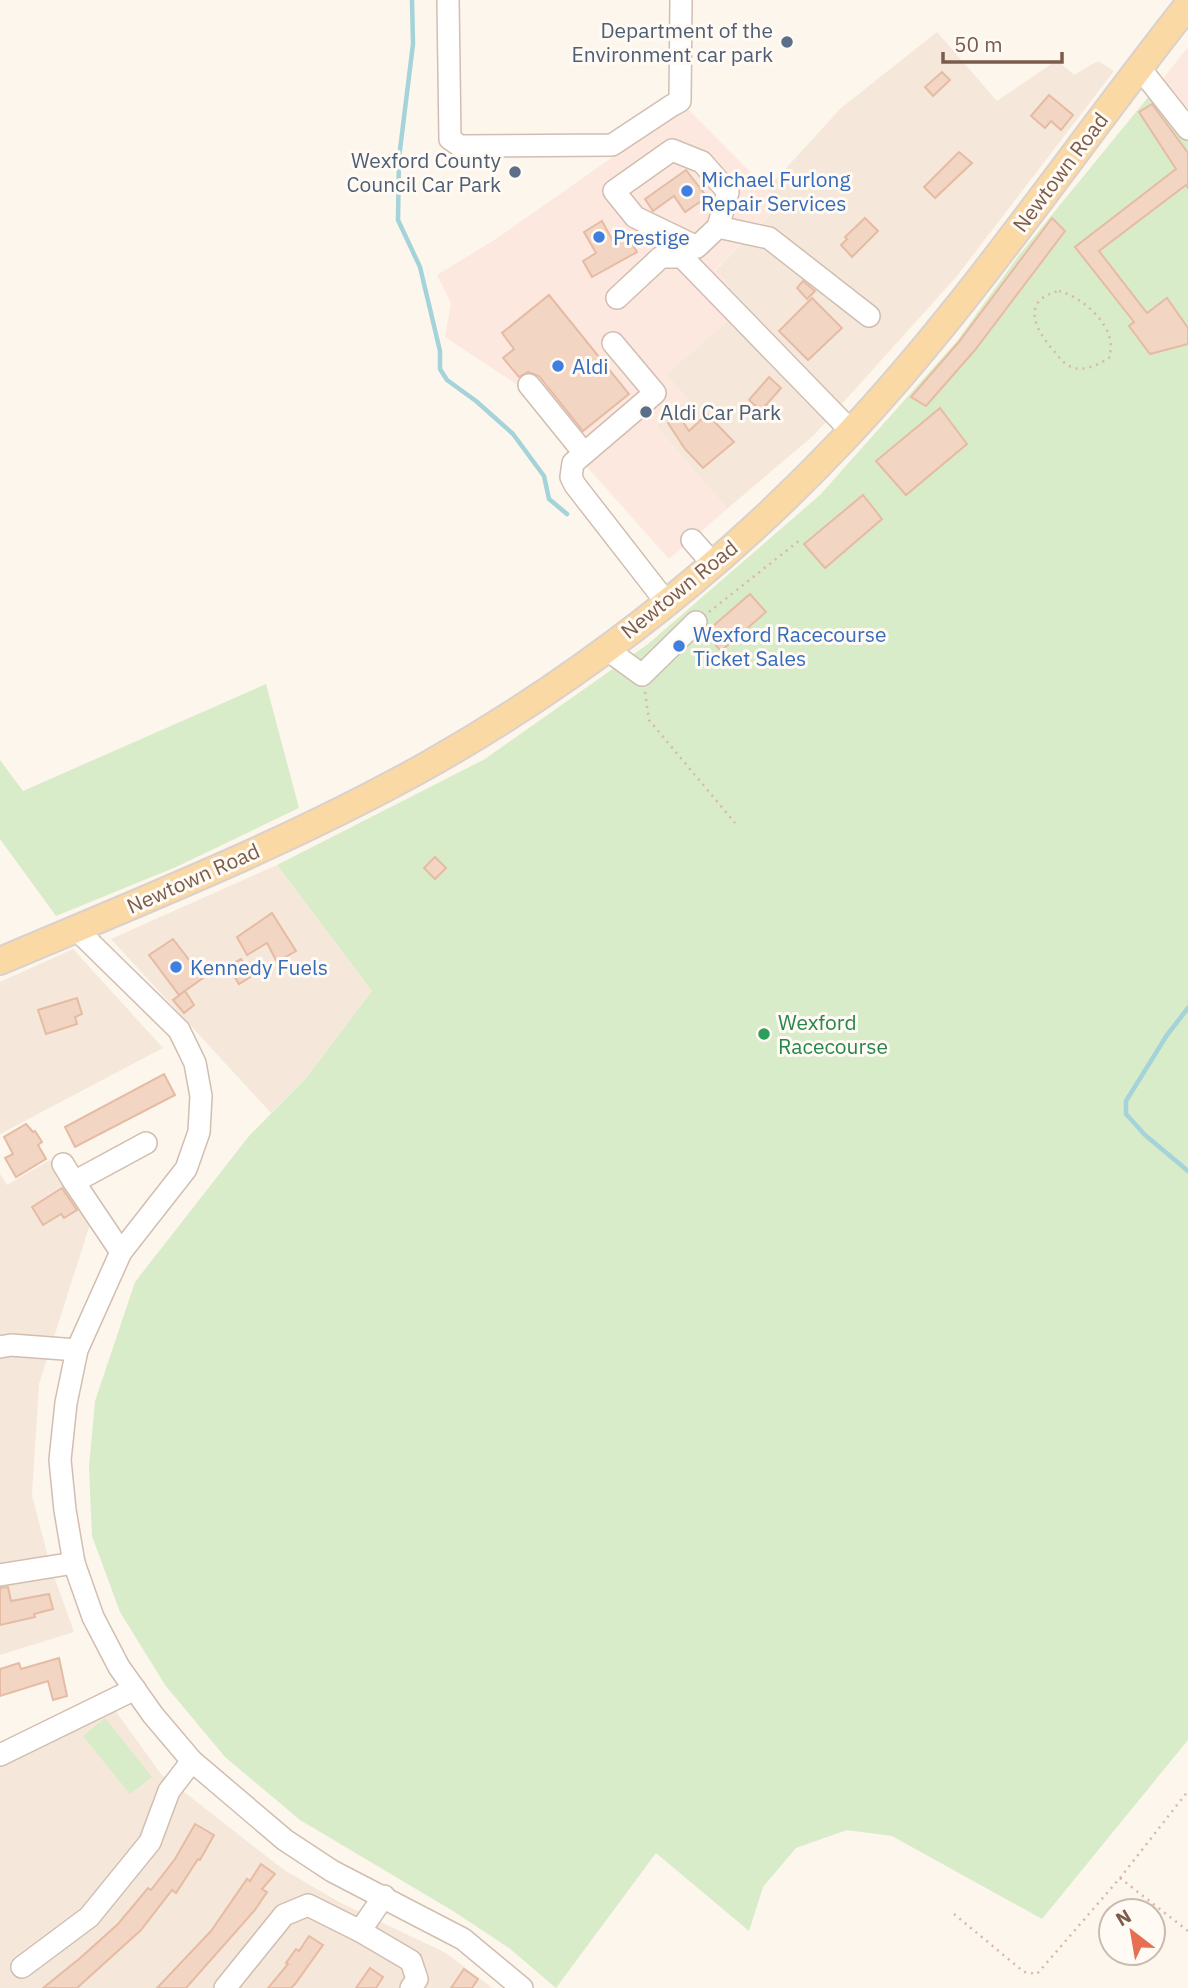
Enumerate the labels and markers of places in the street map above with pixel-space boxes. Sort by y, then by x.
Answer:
place label: Department of the Environment car park [571,16,773,68]
marker: Department of the Environment car park [779,34,795,50]
place label: Wexford County Council Car Park [346,146,502,198]
marker: Wexford County Council Car Park [507,164,523,180]
place label: Michael Furlong Repair Services [701,165,851,217]
marker: Michael Furlong Repair Services [679,183,695,199]
place label: Prestige [613,223,690,251]
marker: Prestige [591,229,607,245]
place label: Aldi [572,352,609,380]
marker: Aldi [550,358,566,374]
place label: Aldi Car Park [660,398,781,426]
marker: Aldi Car Park [638,404,654,420]
place label: Wexford Racecourse Ticket Sales [693,620,887,672]
marker: Wexford Racecourse Ticket Sales [671,638,687,654]
place label: Kennedy Fuels [190,953,328,981]
marker: Kennedy Fuels [168,959,184,975]
place label: Wexford Racecourse [778,1008,888,1060]
marker: Wexford Racecourse [756,1026,772,1042]

